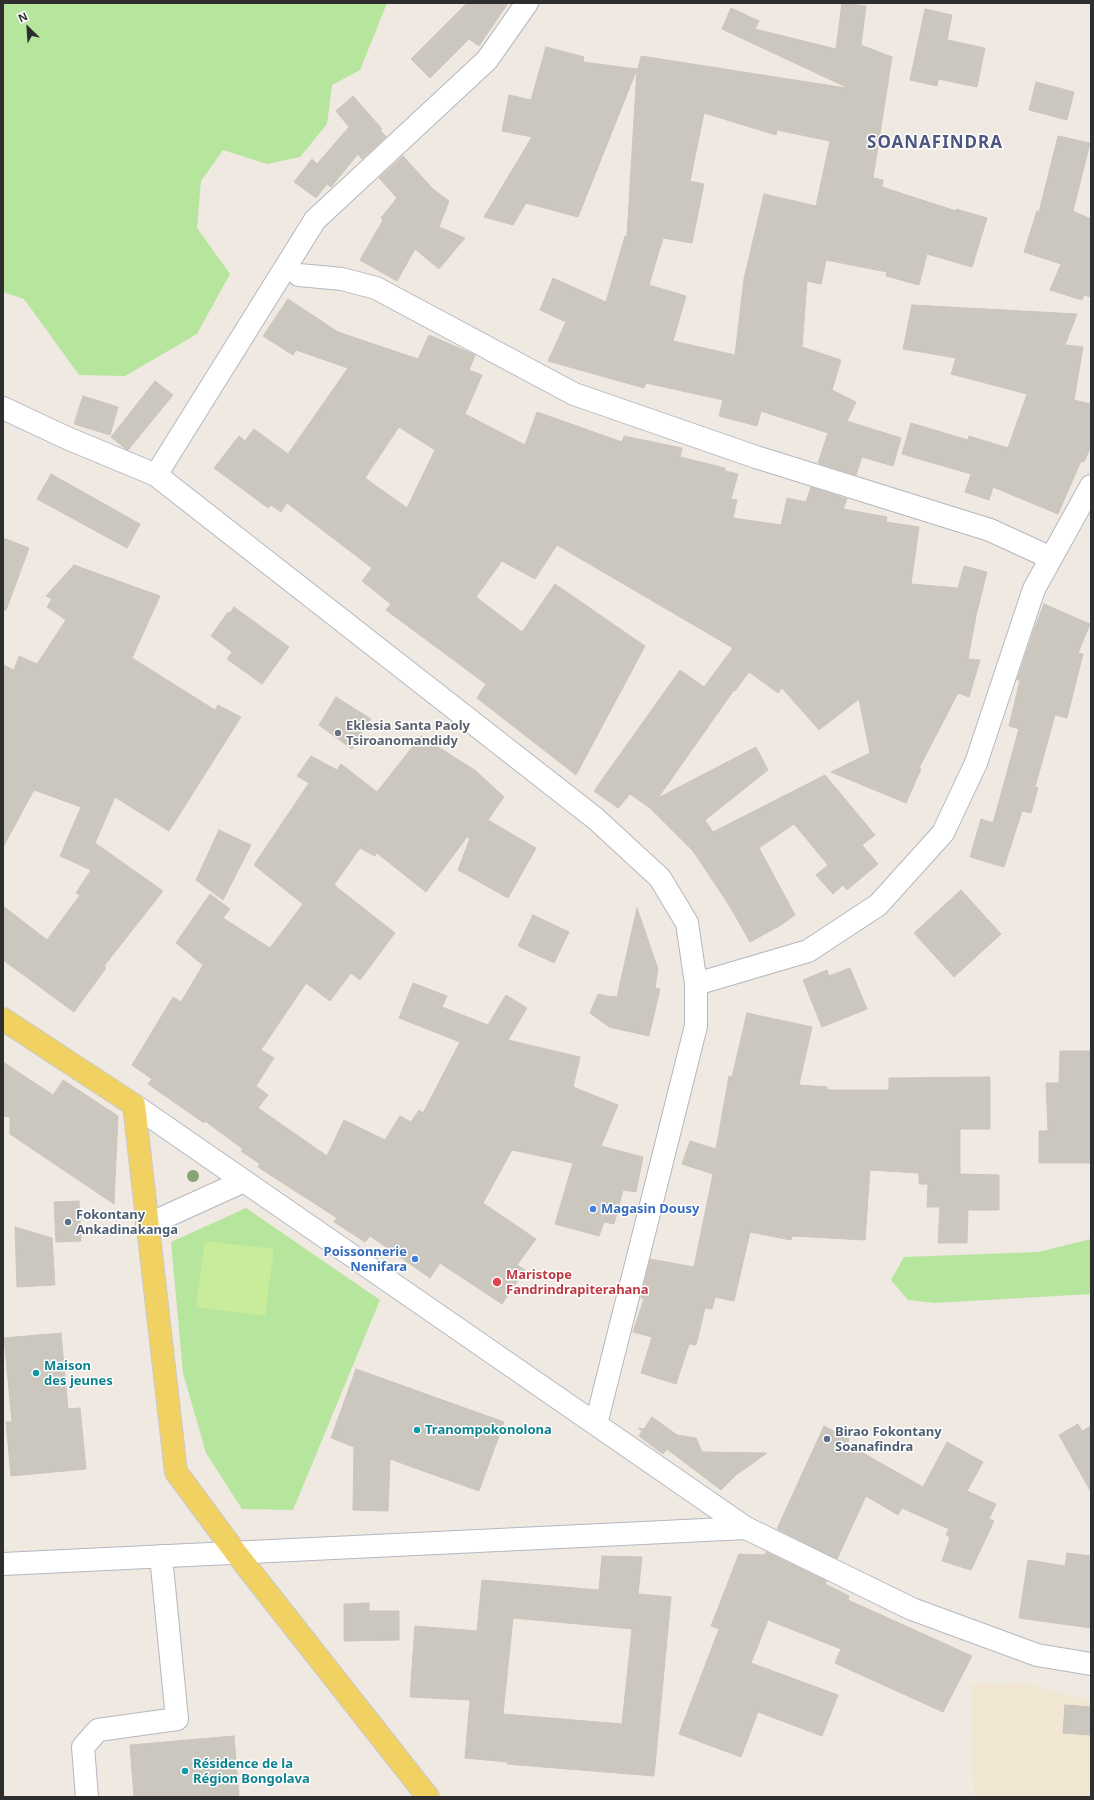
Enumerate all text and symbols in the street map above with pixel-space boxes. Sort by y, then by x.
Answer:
north arrow [8,8,48,48]
text: N [15,8,30,25]
district label: SOANAFINDRA [867,133,1003,153]
place label: Eklesia Santa Paoly Tsiroanomandidy [346,718,470,749]
marker: Eklesia Santa Paoly Tsiroanomandidy [333,728,343,738]
place label: Magasin Dousy [601,1201,699,1217]
marker: Magasin Dousy [588,1204,598,1214]
place label: Fokontany Ankadinakanga [76,1207,178,1238]
marker: Fokontany Ankadinakanga [63,1217,73,1227]
place label: Poissonnerie Nenifara [324,1244,407,1275]
marker: Poissonnerie Nenifara [410,1254,420,1264]
place label: Maristope Fandrindrapiterahana [506,1267,649,1298]
marker: Maristope Fandrindrapiterahana [491,1276,503,1288]
place label: Maison des jeunes [44,1358,113,1389]
marker: Maison des jeunes [31,1368,41,1378]
place label: Tranompokonolona [425,1422,552,1438]
place label: Birao Fokontany Soanafindra [835,1424,942,1455]
marker: Tranompokonolona [412,1425,422,1435]
marker: Birao Fokontany Soanafindra [822,1434,832,1444]
place label: Résidence de la Région Bongolava [193,1756,310,1787]
marker: Résidence de la Région Bongolava [180,1766,190,1776]

